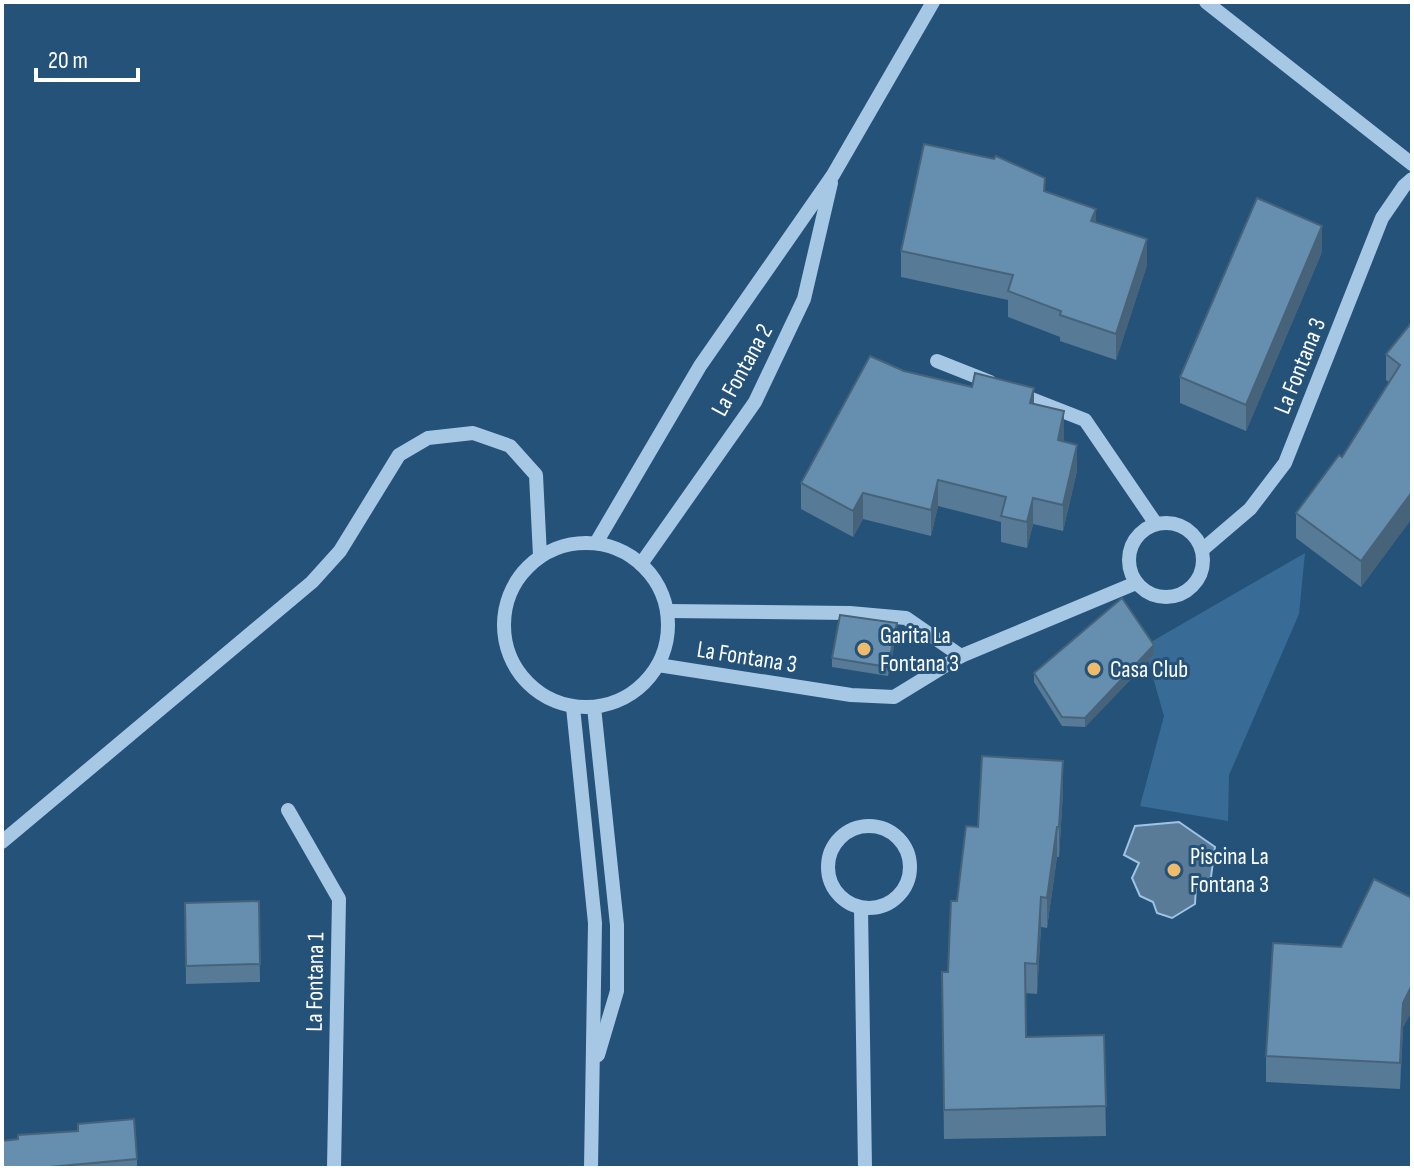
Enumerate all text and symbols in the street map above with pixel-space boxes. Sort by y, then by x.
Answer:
scale bar [36,32,138,82]
text: 20 m [48,46,88,75]
street label: La Fontana 3 [1268,314,1332,418]
street label: La Fontana 2 [705,319,779,421]
place label: Garita La Fontana 3 [880,621,959,678]
street label: La Fontana 3 [695,635,799,679]
marker: Garita La Fontana 3 [855,640,873,658]
place label: Casa Club [1110,655,1188,684]
marker: Casa Club [1085,660,1103,678]
place label: Piscina La Fontana 3 [1190,842,1269,899]
marker: Piscina La Fontana 3 [1165,861,1183,879]
street label: La Fontana 1 [300,932,330,1032]

